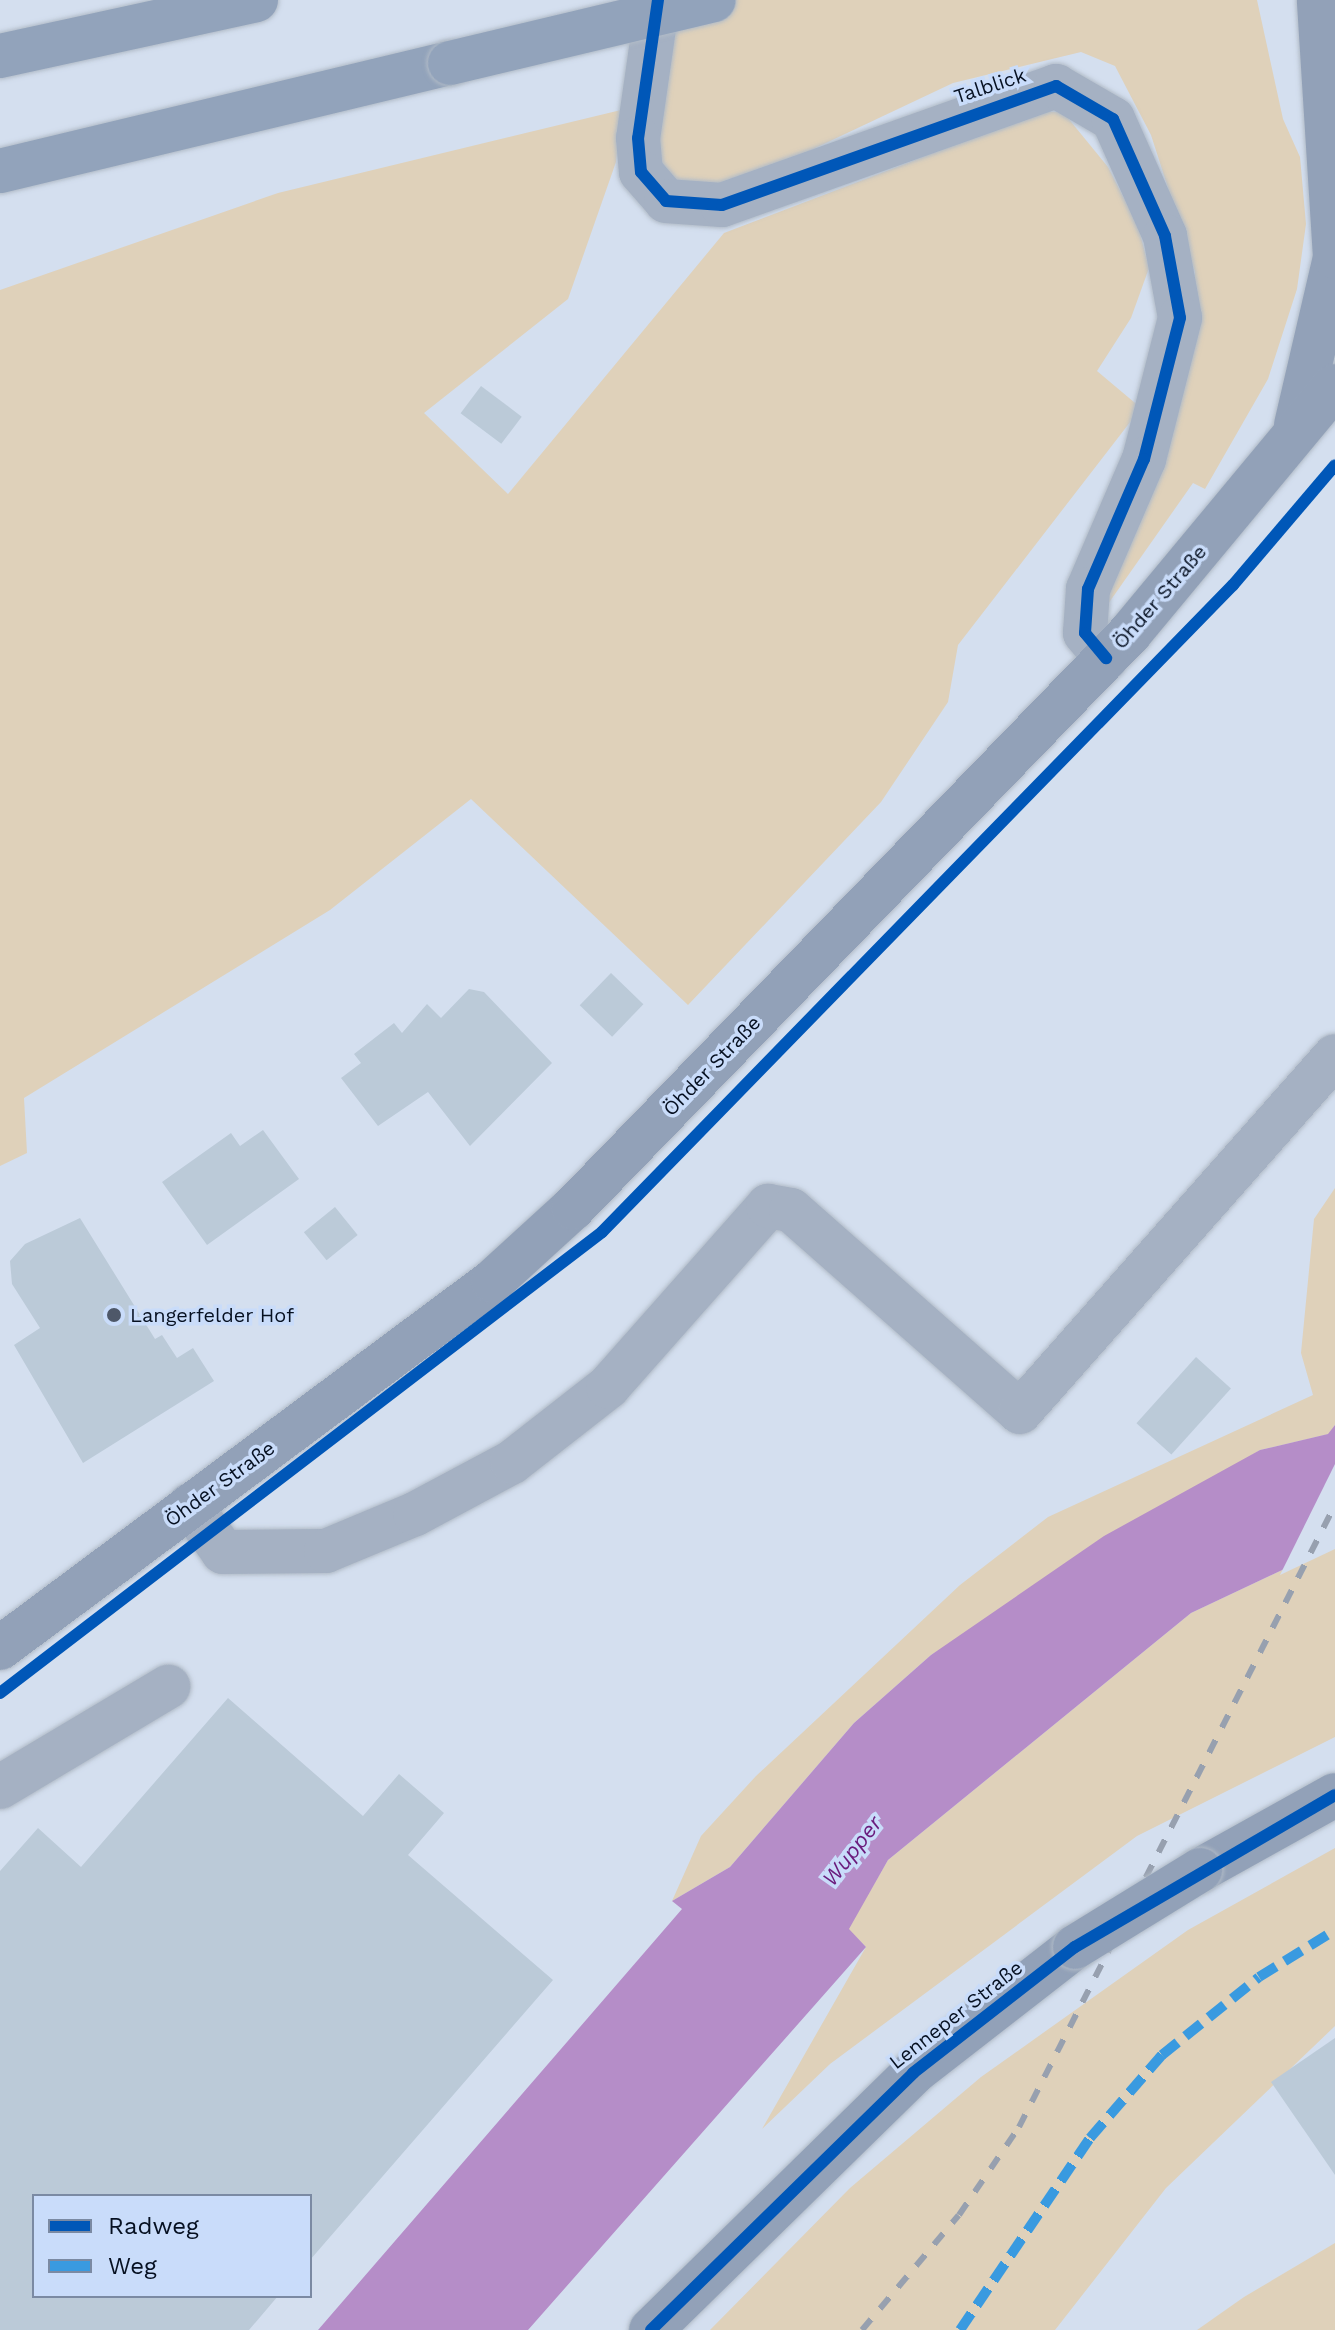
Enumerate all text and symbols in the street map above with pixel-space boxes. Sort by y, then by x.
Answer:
street label: Talblick [951,63,1029,109]
street label: Öhder Straße [1108,540,1212,654]
street label: Öhder Straße [658,1011,766,1121]
place label: Langerfelder Hof [130,1303,294,1327]
marker: Langerfelder Hof [105,1306,123,1324]
street label: Öhder Straße [160,1436,280,1532]
water label: Wupper [816,1811,888,1891]
street label: Lenneper Straße [884,1955,1028,2075]
legend [32,2194,312,2298]
text: Radweg [108,2212,199,2240]
text: Weg [108,2252,157,2280]

